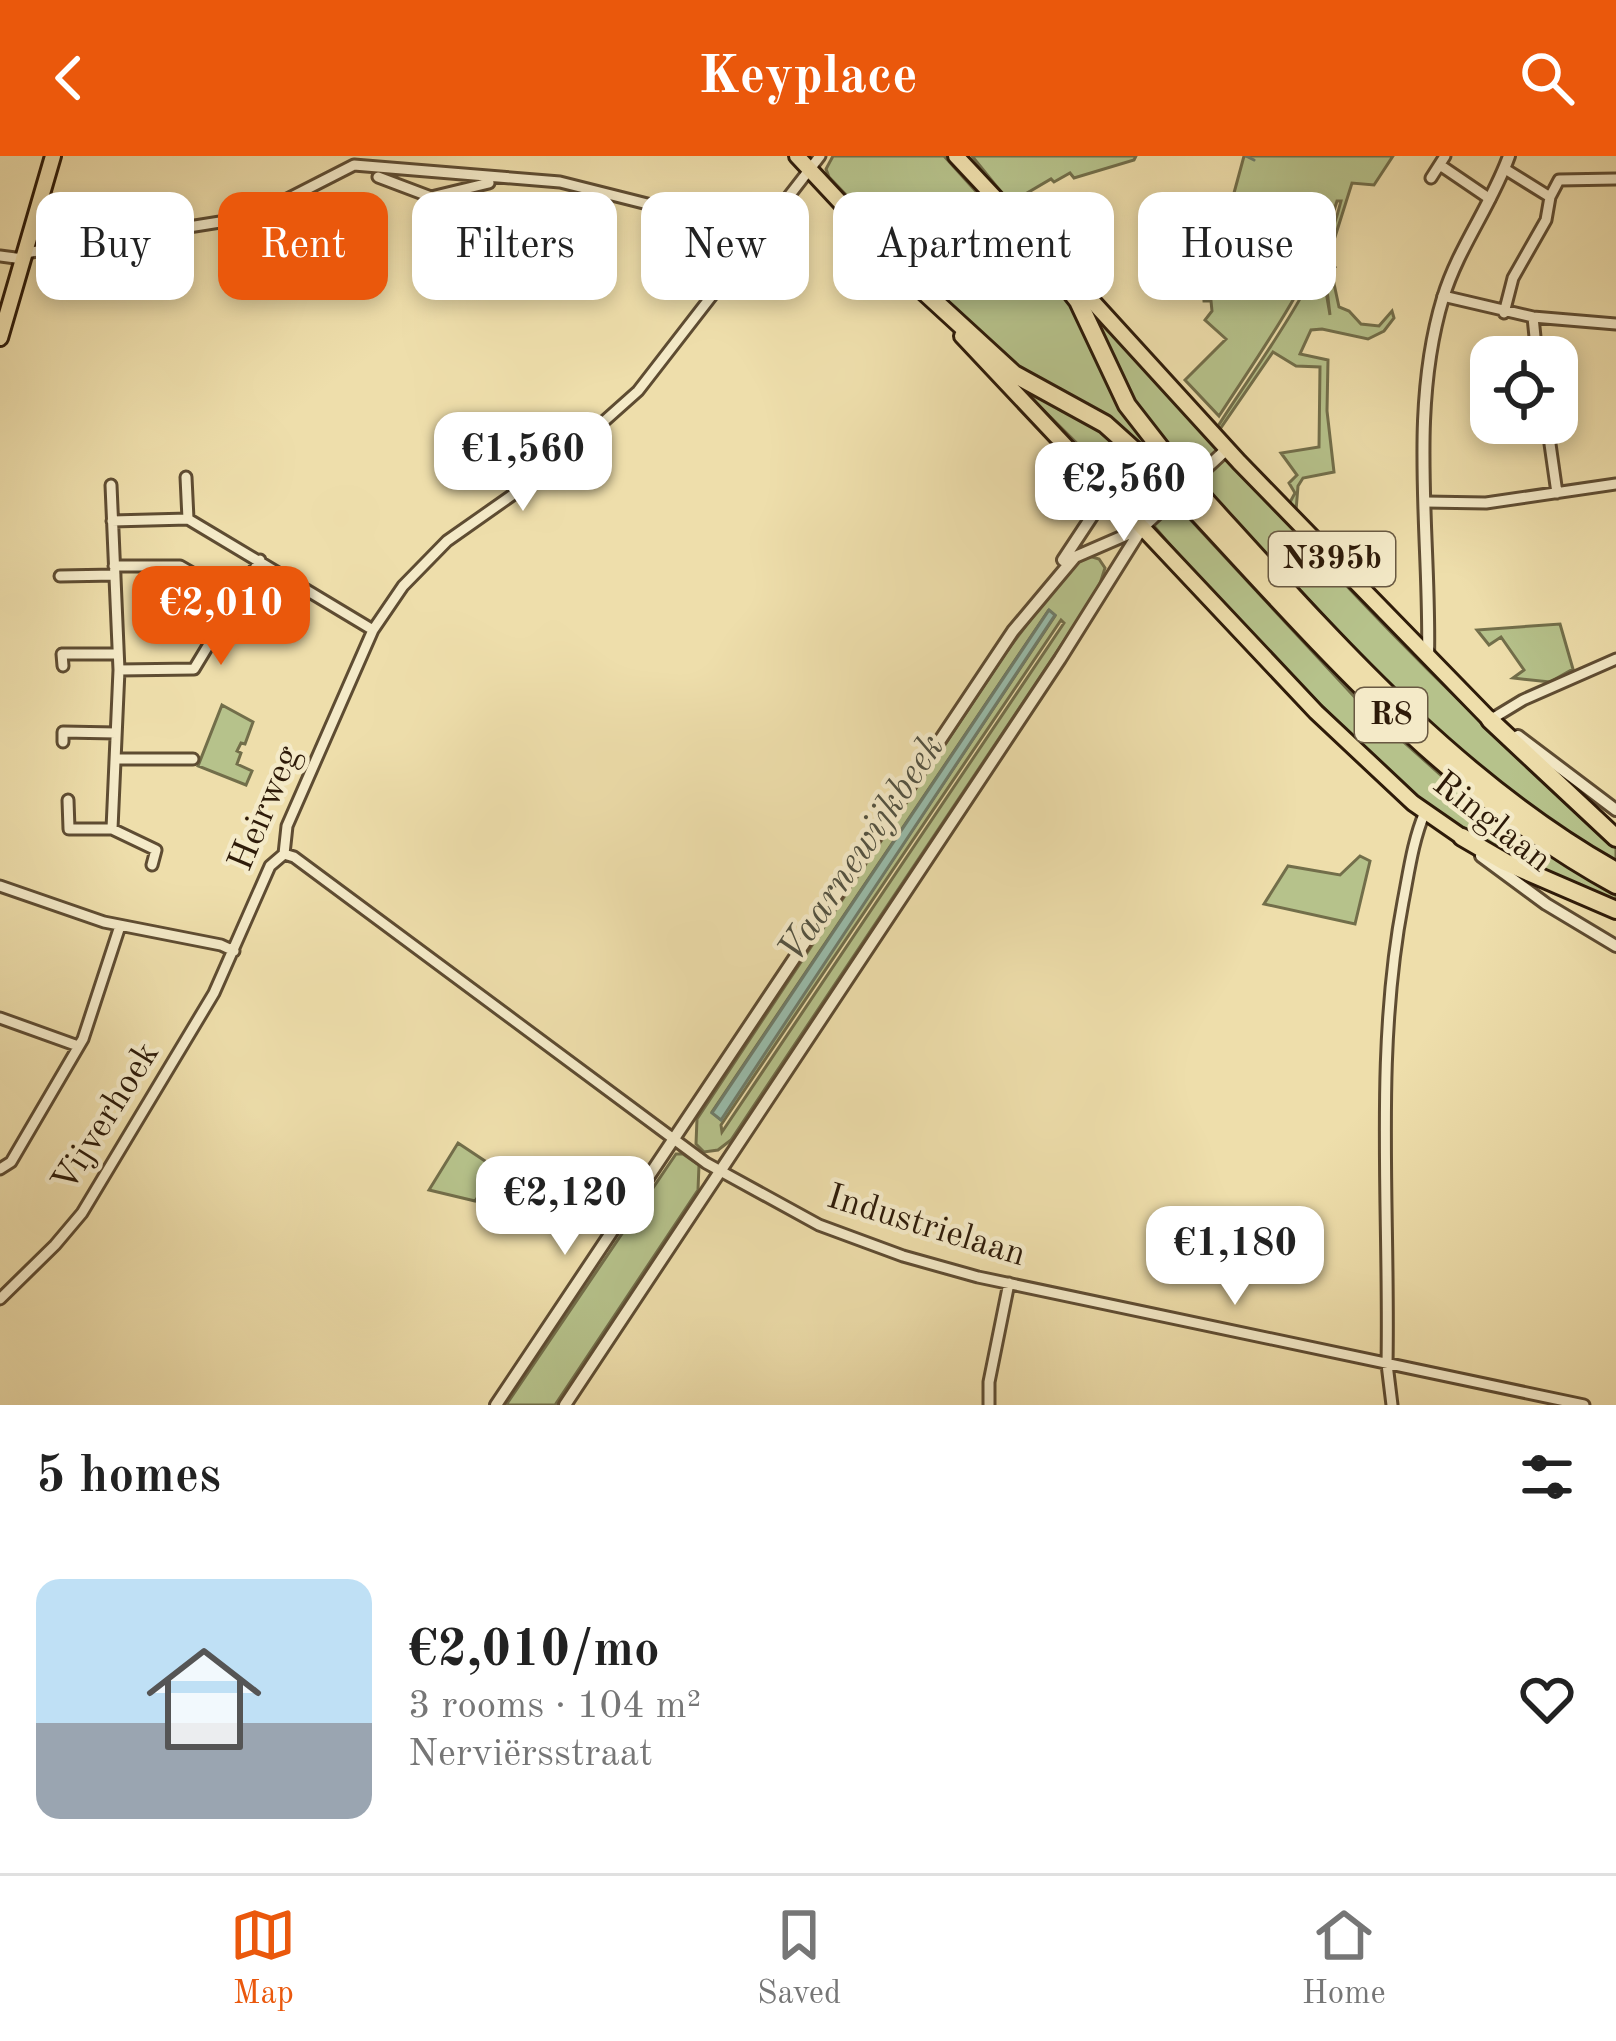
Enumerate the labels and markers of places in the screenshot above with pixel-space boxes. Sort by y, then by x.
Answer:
pin: €1,560 [425,412,621,514]
pin: €2,560 [1026,442,1222,544]
pin: €2,010 [123,566,319,668]
pin: €2,120 [467,1156,663,1258]
pin: €1,180 [1137,1206,1333,1308]

